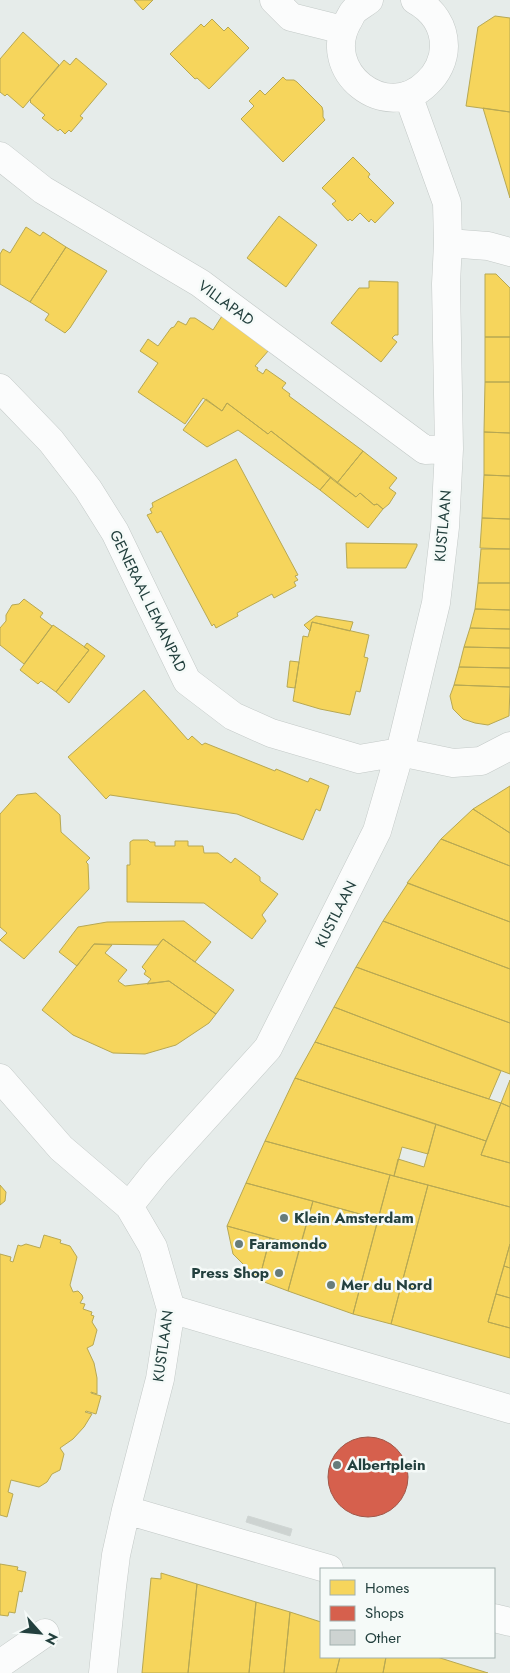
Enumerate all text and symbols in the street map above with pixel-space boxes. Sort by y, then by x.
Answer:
street label: VILLAPAD [193,275,259,331]
street label: KUSTLAAN [429,489,457,563]
street label: GENERAAL LEMANPAD [104,526,192,676]
street label: KUSTLAAN [310,877,362,951]
place label: Klein Amsterdam [294,1207,414,1229]
marker: Klein Amsterdam [278,1212,290,1224]
place label: Faramondo [249,1233,327,1255]
marker: Faramondo [233,1238,245,1250]
place label: Press Shop [191,1262,269,1284]
marker: Press Shop [273,1267,285,1279]
place label: Mer du Nord [341,1274,432,1296]
marker: Mer du Nord [325,1279,337,1291]
street label: KUSTLAAN [147,1309,179,1383]
place label: Albertplein [346,1454,426,1476]
marker: Albertplein [331,1459,343,1471]
legend [320,1568,495,1658]
text: Homes [365,1577,409,1599]
text: Shops [365,1602,404,1624]
north arrow [15,1608,65,1658]
text: Other [365,1627,402,1649]
text: N [40,1629,63,1648]

